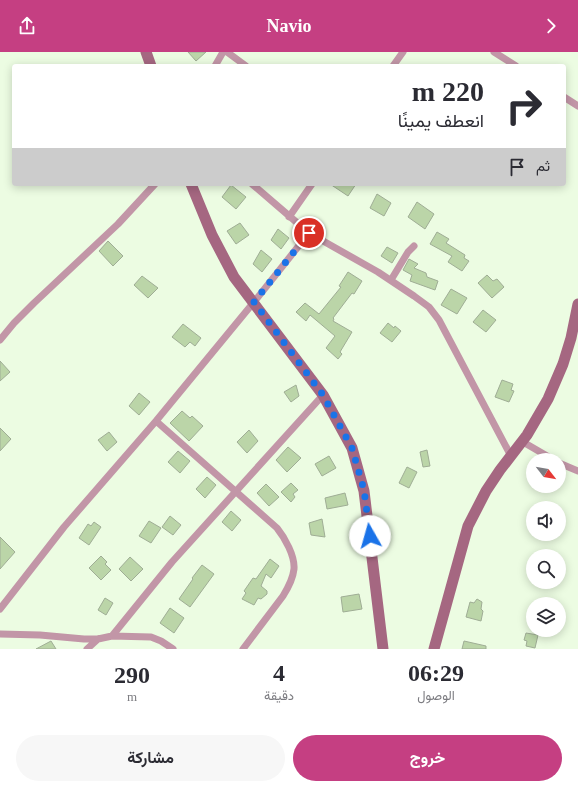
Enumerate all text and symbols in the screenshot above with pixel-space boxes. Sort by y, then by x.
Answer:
icon: share [16,15,38,37]
icon: forward [540,15,562,37]
text: Navio [267,16,312,36]
text: 220 m [412,76,484,107]
icon: right [498,80,550,132]
text: انعطف يمينًا [398,111,484,131]
icon: arrive [506,156,528,178]
text: ثم [536,158,550,174]
pin [292,216,326,250]
icon: arrive [298,222,320,244]
north arrow [526,453,566,493]
map controls [526,453,566,637]
button: sound [526,501,566,541]
position arrow [349,515,391,557]
button: search [526,549,566,589]
button: layers [526,597,566,637]
text: 4 [273,660,285,686]
text: 06:29 [408,660,464,686]
text: 290 [114,662,150,688]
text: دقيقة [264,688,294,703]
text: الوصول [417,688,455,703]
text: m [127,689,137,704]
button: مشاركة [16,735,285,781]
button: خروج [293,735,562,781]

